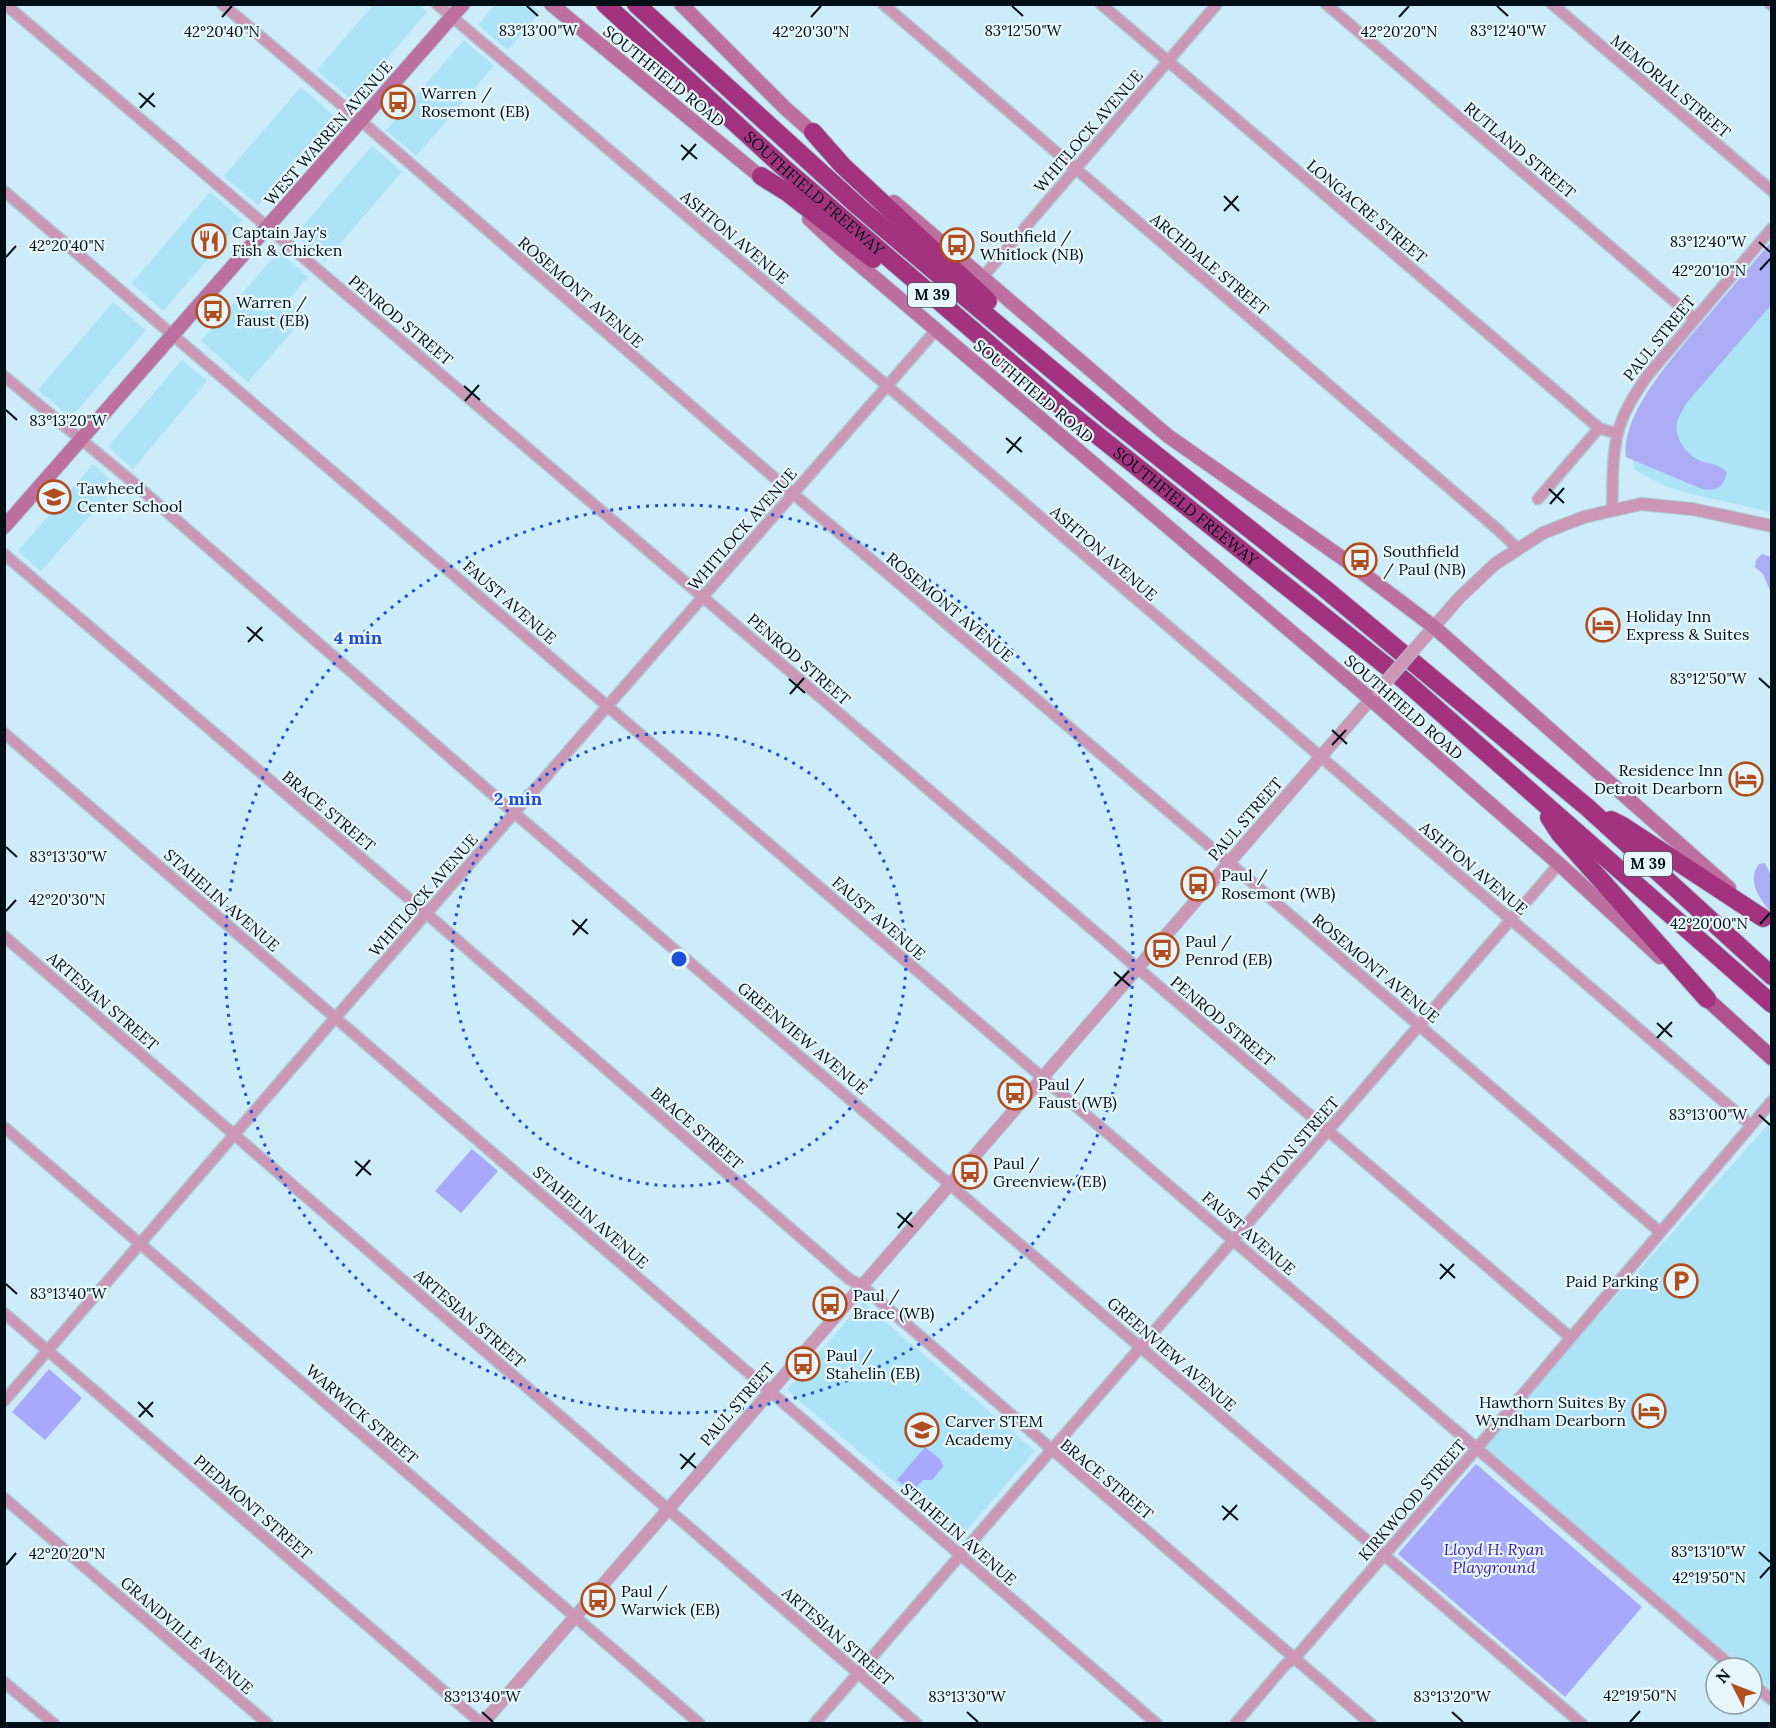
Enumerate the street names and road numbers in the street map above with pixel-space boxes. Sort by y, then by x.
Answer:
street label: SOUTHFIELD ROAD [599,21,729,131]
street label: MEMORIAL STREET [1607,30,1735,142]
street label: WEST WARREN AVENUE [260,57,396,209]
street label: WHITLOCK AVENUE [1029,66,1147,196]
street label: RUTLAND STREET [1460,97,1580,203]
street label: SOUTHFIELD FREEWAY [740,126,889,260]
street label: LONGACRE STREET [1303,155,1431,267]
street label: ASHTON AVENUE [676,185,793,288]
street label: ARCHDALE STREET [1146,208,1273,319]
street label: ROSEMONT AVENUE [514,232,648,352]
street label: PENROD STREET [345,271,457,369]
road number: M 39 [908,283,956,307]
street label: PAUL STREET [1619,291,1699,385]
street label: SOUTHFIELD ROAD [970,335,1098,447]
street label: SOUTHFIELD FREEWAY [1110,442,1263,570]
street label: WHITLOCK AVENUE [683,464,801,594]
street label: ASHTON AVENUE [1046,501,1161,605]
street label: ROSEMONT AVENUE [882,548,1018,666]
street label: FAUST AVENUE [459,556,561,648]
street label: PENROD STREET [743,609,855,709]
street label: SOUTHFIELD ROAD [1341,650,1467,764]
street label: BRACE STREET [278,766,380,856]
street label: PAUL STREET [1203,773,1287,865]
street label: ASHTON AVENUE [1415,816,1532,919]
street label: WHITLOCK AVENUE [364,830,482,960]
street label: STAHELIN AVENUE [160,844,284,956]
road number: M 39 [1624,852,1672,876]
street label: FAUST AVENUE [828,872,930,964]
street label: ROSEMONT AVENUE [1308,909,1444,1027]
street label: ARTESIAN STREET [43,947,163,1055]
street label: PENROD STREET [1167,972,1279,1070]
street label: GREENVIEW AVENUE [734,978,872,1098]
street label: BRACE STREET [647,1083,747,1173]
street label: DAYTON STREET [1243,1092,1343,1204]
street label: STAHELIN AVENUE [529,1161,653,1273]
street label: FAUST AVENUE [1198,1187,1300,1279]
street label: ARTESIAN STREET [410,1264,530,1372]
street label: GREENVIEW AVENUE [1103,1293,1241,1415]
street label: PAUL STREET [695,1358,779,1450]
street label: WARWICK STREET [302,1360,422,1468]
street label: BRACE STREET [1056,1434,1158,1524]
street label: KIRKWOOD STREET [1354,1435,1470,1565]
street label: PIEDMONT STREET [190,1450,316,1564]
street label: STAHELIN AVENUE [897,1478,1021,1590]
street label: GRANDVILLE AVENUE [117,1572,258,1698]
street label: ARTESIAN STREET [778,1582,898,1690]

